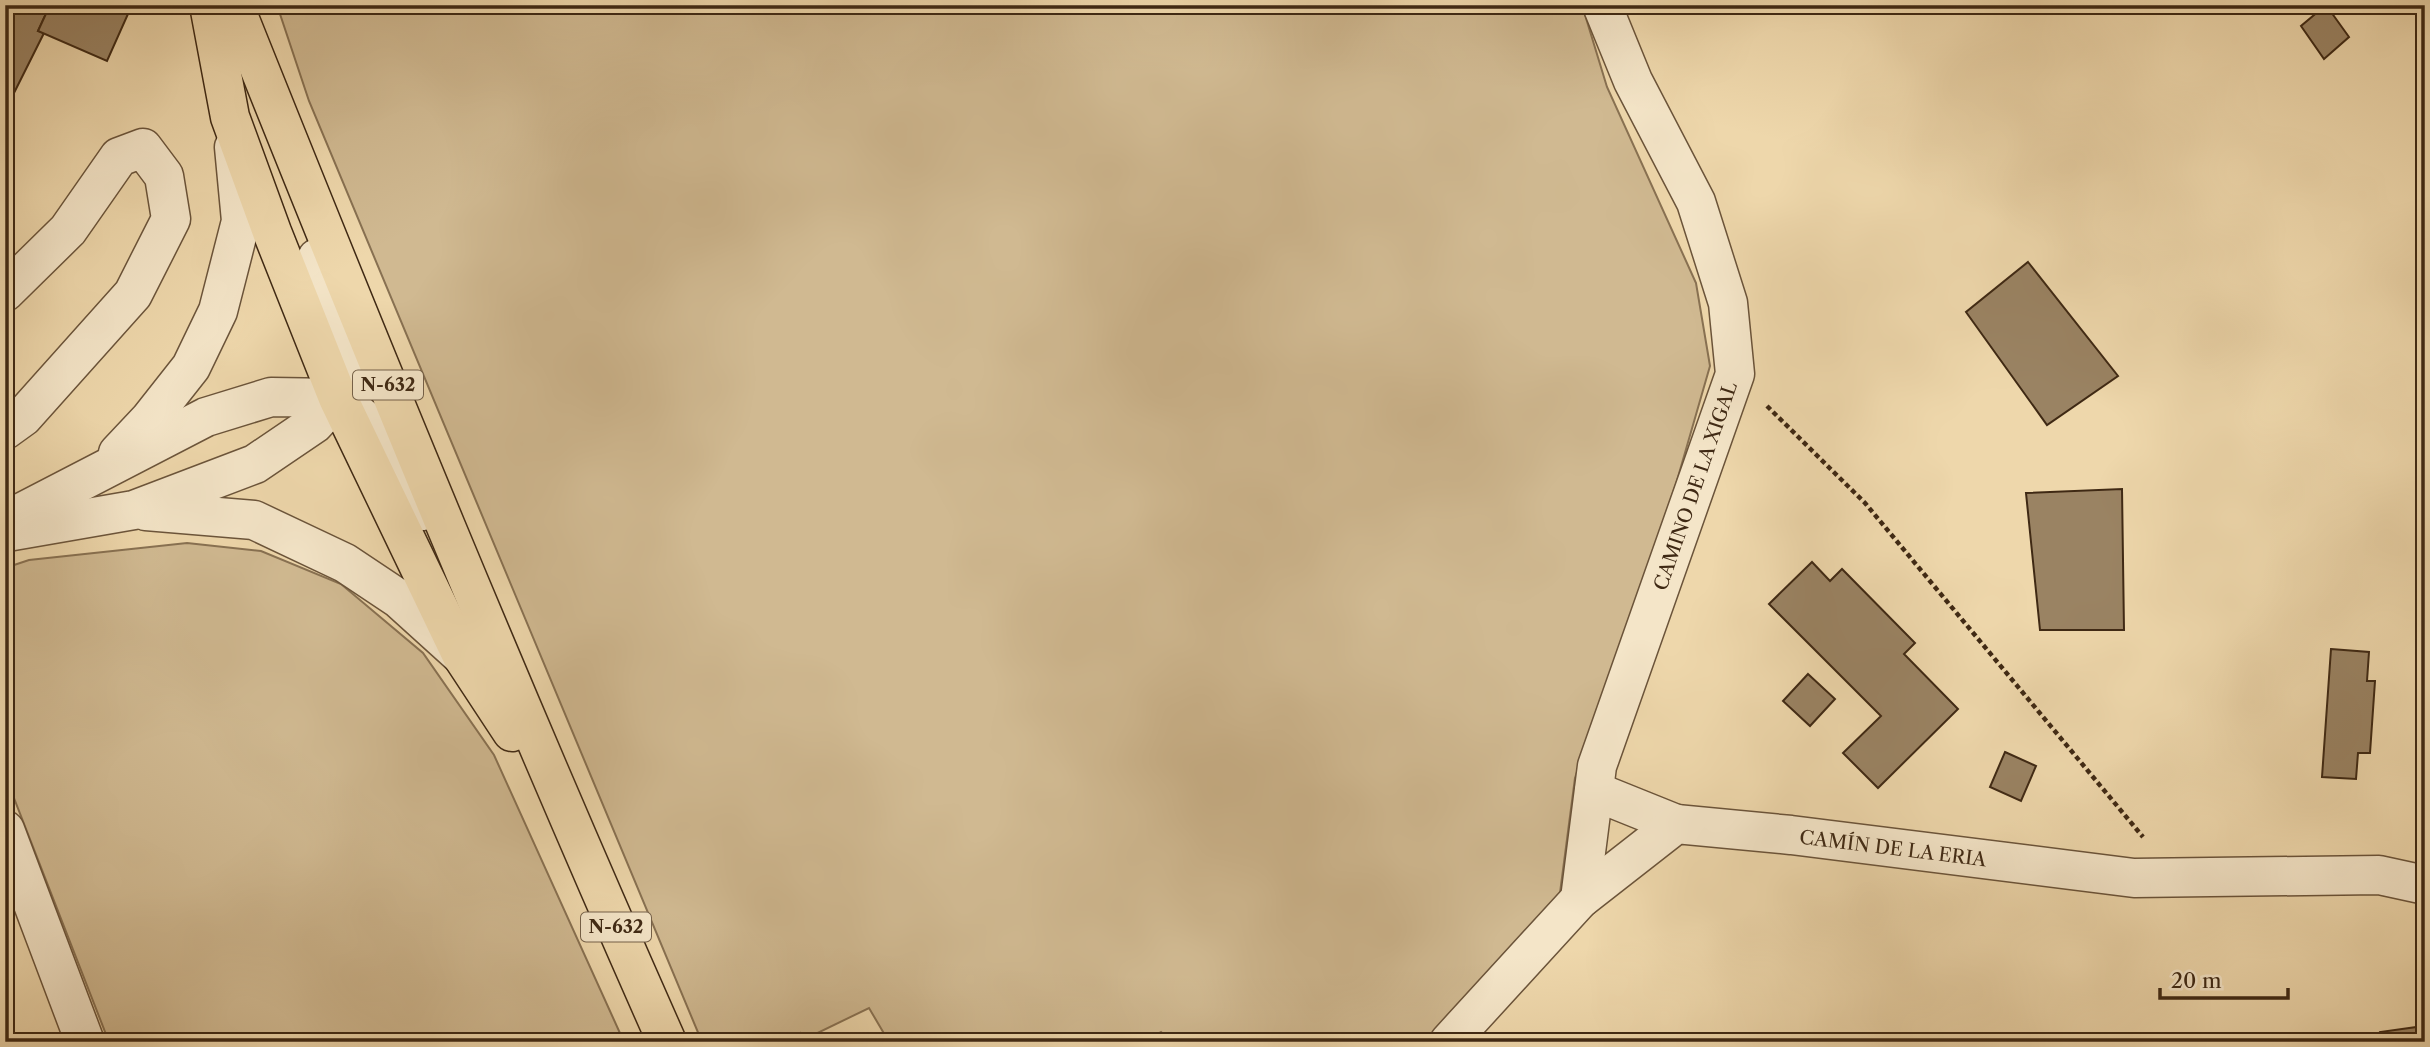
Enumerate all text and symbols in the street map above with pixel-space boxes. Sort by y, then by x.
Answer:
road number: N-632 [353,370,423,400]
street label: CAMINO DE LA XIGAL [1649,378,1742,593]
street label: CAMÍN DE LA ERIA [1798,826,1989,871]
road number: N-632 [581,912,651,942]
scale bar [2160,956,2288,1000]
text: 20 m [2171,968,2222,993]

